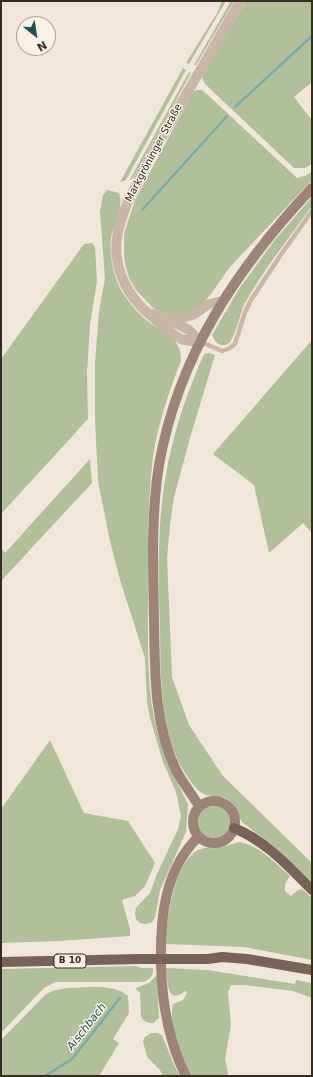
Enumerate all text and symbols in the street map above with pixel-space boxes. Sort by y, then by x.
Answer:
north arrow [16,16,56,56]
text: N [35,38,49,54]
street label: Markgröninger Straße [123,102,185,204]
road number: B 10 [54,954,86,968]
water label: Aischbach [65,1001,109,1053]

